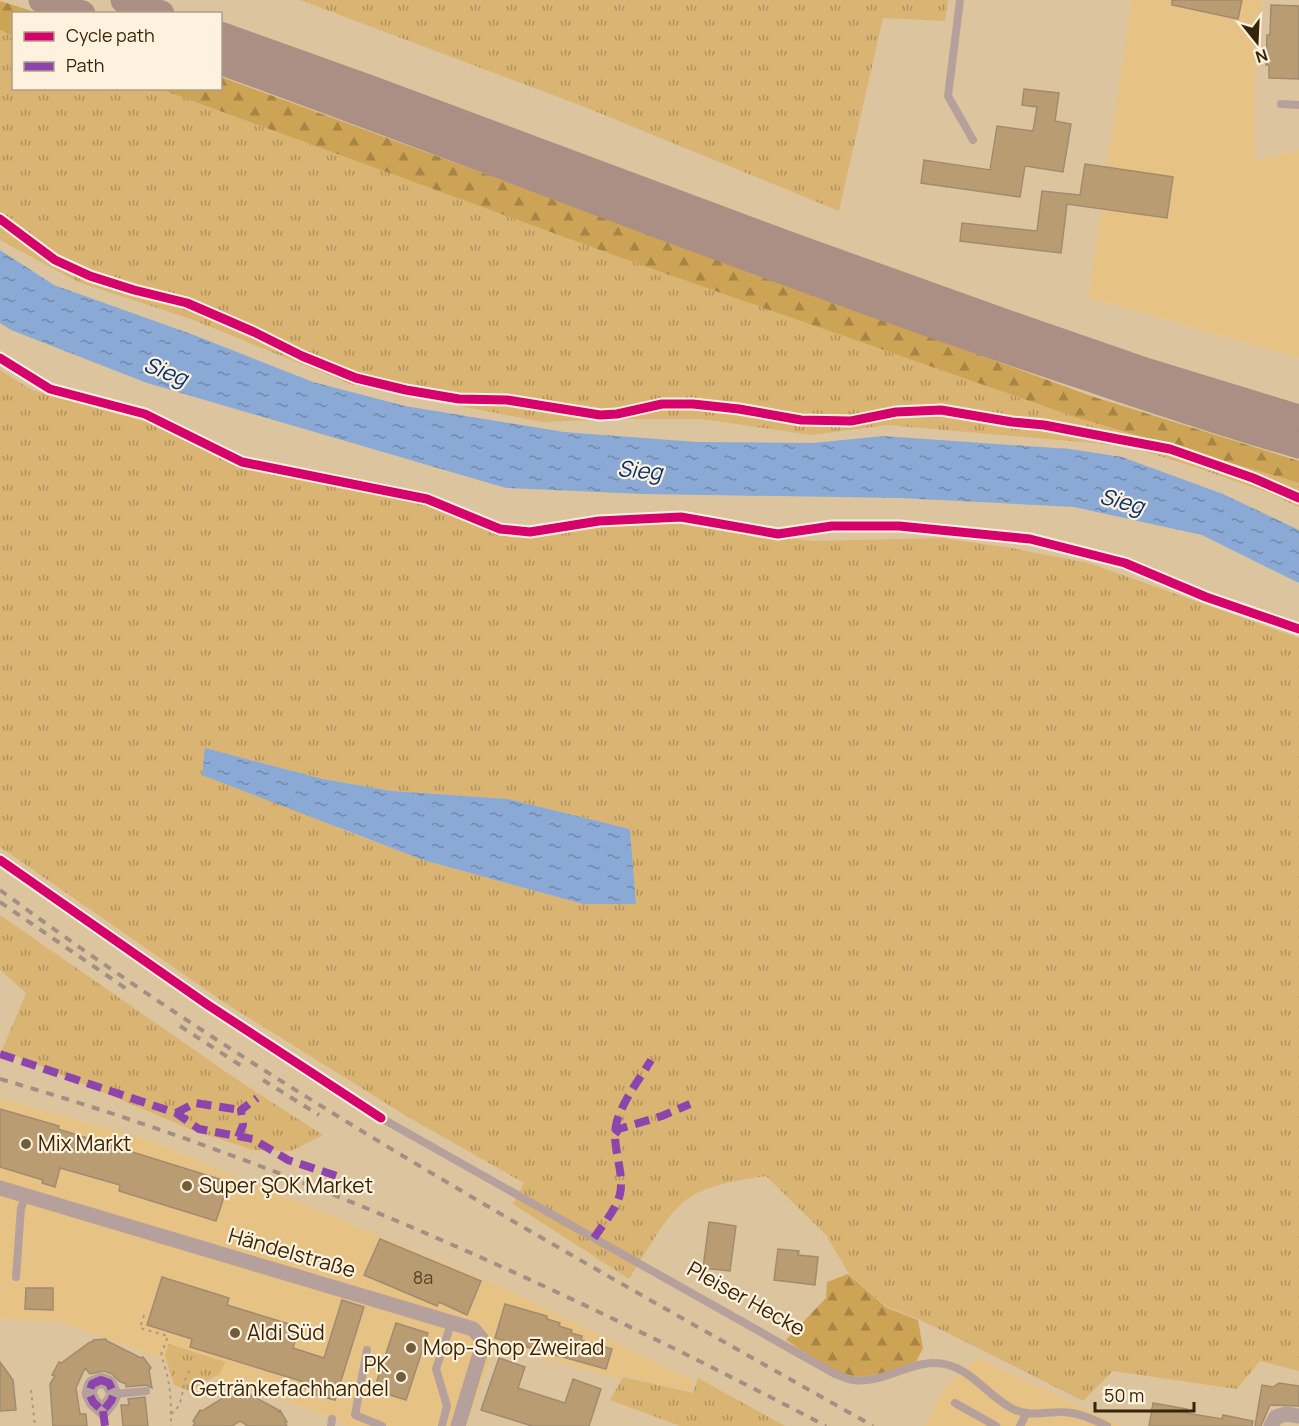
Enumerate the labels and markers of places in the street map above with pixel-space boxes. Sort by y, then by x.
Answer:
place label: Mix Markt [38,1129,132,1157]
marker: Mix Markt [19,1137,33,1151]
place label: Super ŞOK Market [199,1171,373,1199]
marker: Super ŞOK Market [180,1179,194,1193]
place label: Aldi Süd [247,1318,325,1346]
marker: Aldi Süd [228,1326,242,1340]
place label: Mop-Shop Zweirad [423,1333,605,1361]
marker: Mop-Shop Zweirad [404,1341,418,1355]
place label: PK Getränkefachhandel [191,1350,390,1402]
marker: PK Getränkefachhandel [394,1370,408,1384]

